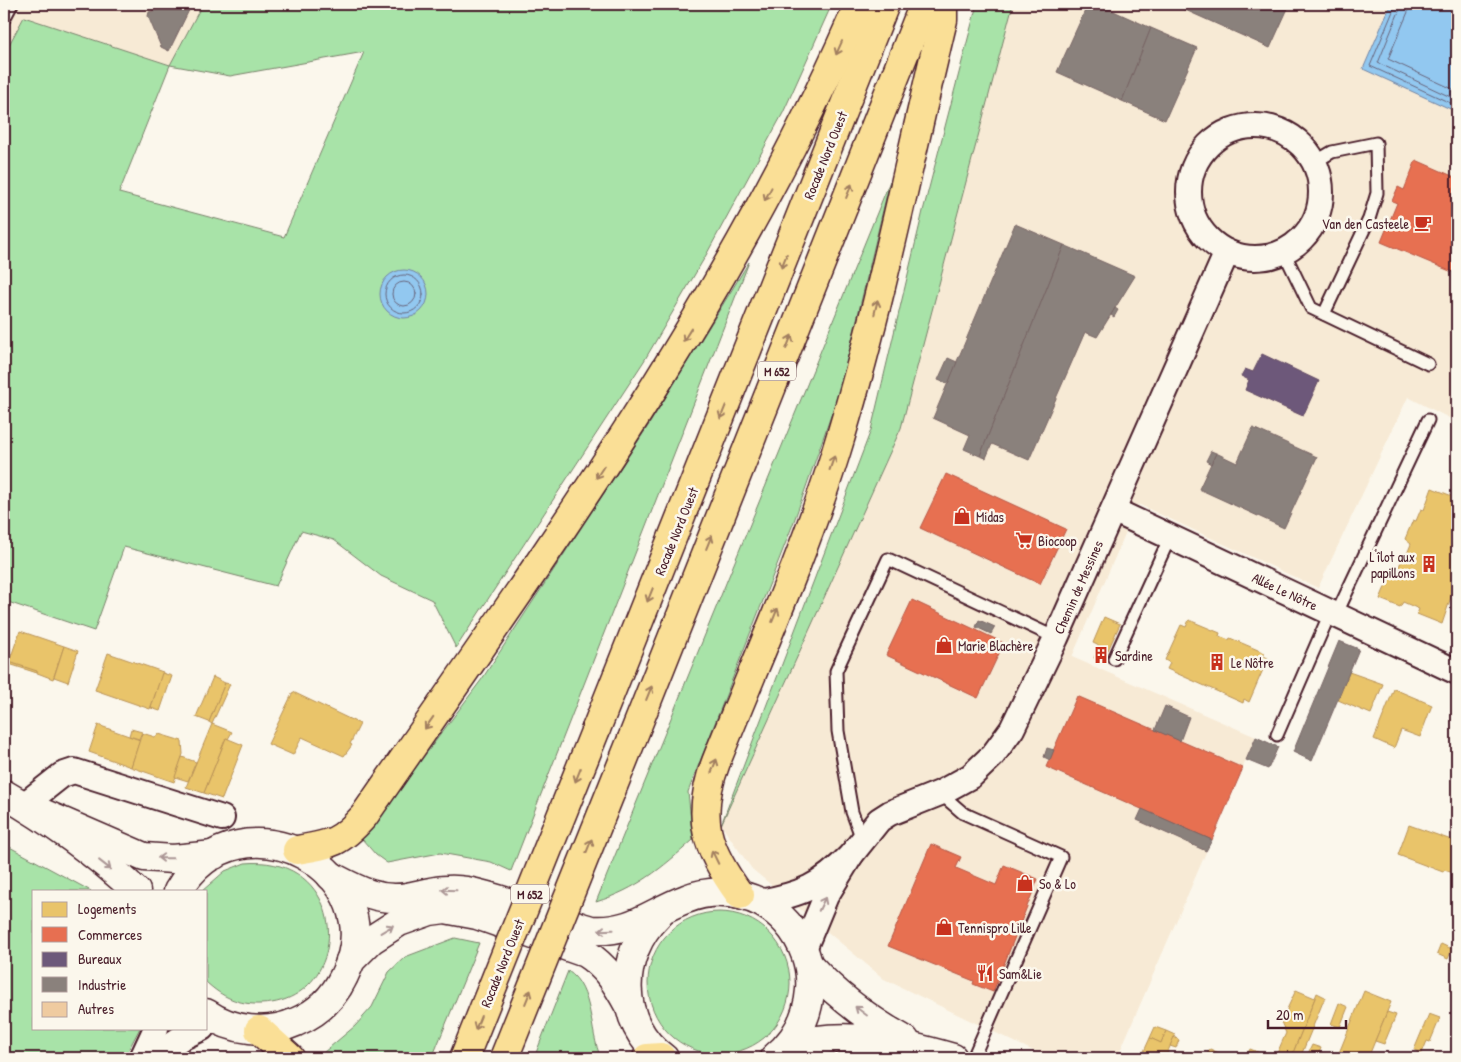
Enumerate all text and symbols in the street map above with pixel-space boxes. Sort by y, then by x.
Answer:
one-way arrow [834,40,844,55]
street label: Rocade Nord Ouest [799,108,851,202]
one-way arrow [845,184,854,200]
one-way arrow [763,186,772,201]
cafe icon: Van den Casteele [1413,213,1433,233]
place label: Van den Casteele [1322,214,1409,233]
one-way arrow [778,253,788,268]
one-way arrow [872,299,881,315]
one-way arrow [681,327,691,341]
one-way arrow [784,335,794,350]
road number: M 652 [758,362,796,381]
one-way arrow [718,404,728,419]
one-way arrow [828,456,837,472]
one-way arrow [595,465,605,479]
street label: Rocade Nord Ouest [650,484,702,578]
shop icon: Midas [952,506,972,526]
place label: Midas [976,507,1004,526]
supermarket icon: Biocoop [1014,530,1034,550]
place label: Biocoop [1038,531,1077,551]
one-way arrow [705,535,715,550]
street label: Chemin de Messines [1049,537,1107,637]
place label: L'îlot aux papillons [1370,547,1415,583]
building icon: L'îlot aux papillons [1419,554,1439,574]
street label: Allée Le Nôtre [1249,568,1321,615]
one-way arrow [645,587,654,602]
one-way arrow [771,608,780,624]
shop icon: Marie Blachère [934,635,954,655]
place label: Marie Blachère [958,636,1034,655]
building icon: Sardine [1091,645,1111,665]
place label: Sardine [1115,646,1153,665]
building icon: Le Nôtre [1207,652,1227,672]
place label: Le Nôtre [1231,653,1274,672]
one-way arrow [645,686,655,701]
one-way arrow [424,716,434,730]
one-way arrow [710,759,719,774]
one-way arrow [573,766,582,782]
one-way arrow [584,839,594,854]
one-way arrow [710,850,719,865]
one-way arrow [158,853,174,863]
one-way arrow [98,860,112,870]
shop icon: So & Lo [1015,873,1035,893]
place label: So & Lo [1039,874,1076,893]
road number: M 652 [511,884,549,904]
one-way arrow [441,885,458,895]
legend [32,890,208,1030]
one-way arrow [818,897,827,912]
text: Logements [78,898,136,919]
street label: Rocade Nord Ouest [476,916,528,1010]
shop icon: Tennispro Lille [934,917,954,937]
place label: Tennispro Lille [958,918,1032,938]
text: Commerces [78,924,142,945]
one-way arrow [379,924,393,934]
one-way arrow [598,925,614,935]
text: Bureaux [78,948,122,969]
restaurant icon: Sam&Lie [975,963,995,983]
place label: Sam&Lie [999,964,1042,983]
text: Industrie [78,974,126,995]
one-way arrow [524,990,534,1005]
scale bar [1268,997,1346,1029]
text: Autres [78,998,114,1019]
text: 20 m [1276,1004,1303,1025]
one-way arrow [855,1006,868,1017]
one-way arrow [473,1015,483,1030]

